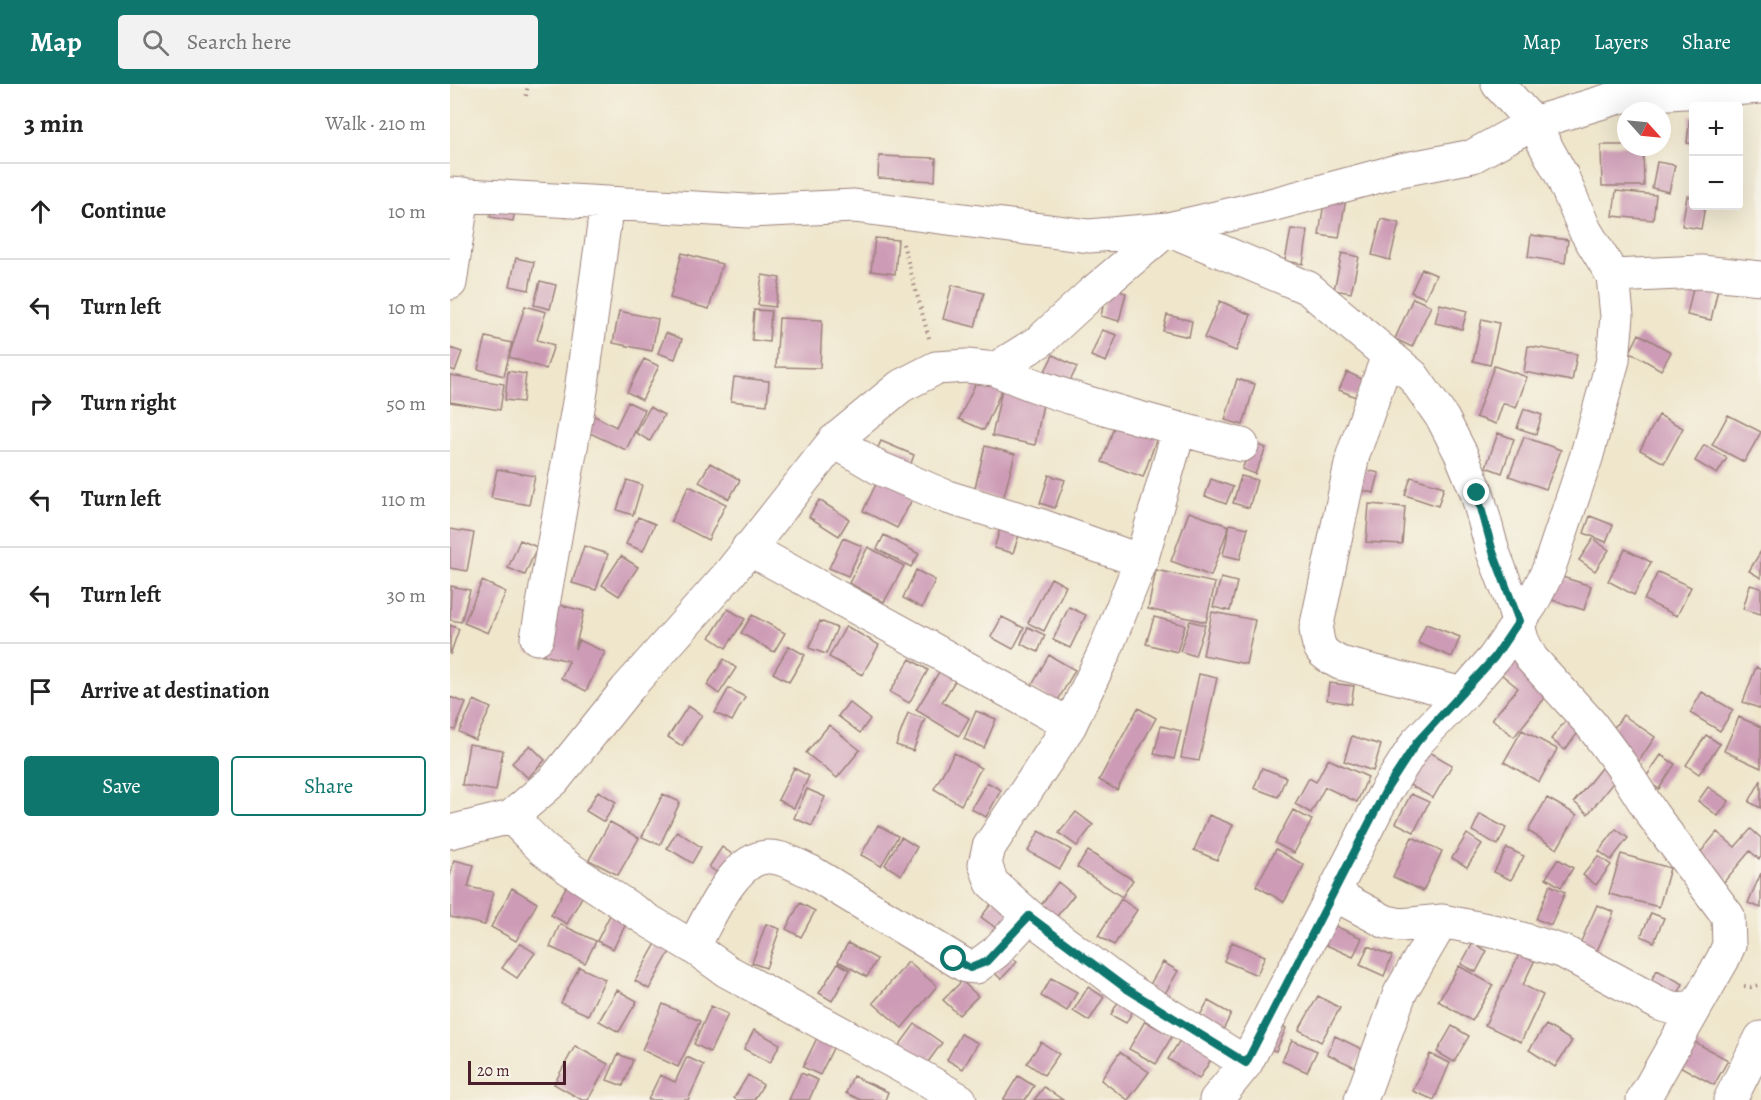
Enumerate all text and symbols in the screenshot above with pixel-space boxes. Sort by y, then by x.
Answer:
search box [118,15,538,69]
text: Map [30,23,82,61]
icon: search [139,26,172,59]
text: Search here [187,27,291,57]
text: Map [1522,28,1561,56]
text: Layers [1594,28,1649,56]
text: Share [1682,28,1731,56]
north arrow [1617,102,1671,156]
map controls [1689,102,1743,210]
button: + [1689,102,1743,156]
text: 3 min [24,106,84,141]
text: Walk · 210 m [325,110,426,137]
button: − [1689,156,1743,210]
icon: ahead [24,195,57,228]
text: Continue [81,196,166,226]
text: 10 m [388,198,426,225]
icon: left [24,291,57,324]
text: Turn left [81,292,161,322]
text: 10 m [388,294,426,321]
icon: right [24,387,57,420]
text: Turn right [81,388,177,418]
text: 50 m [386,390,426,417]
route end [1463,479,1489,505]
icon: left [24,483,57,516]
text: Turn left [81,484,161,514]
text: 110 m [381,486,426,513]
icon: left [24,579,57,612]
text: Turn left [81,580,161,610]
text: 30 m [386,582,426,609]
icon: arrive [24,675,57,708]
text: Arrive at destination [81,676,270,706]
button: Save [24,756,219,816]
button: Share [231,756,426,816]
route start [940,945,966,971]
scale bar [468,1058,566,1086]
text: 20 m [477,1060,510,1082]

